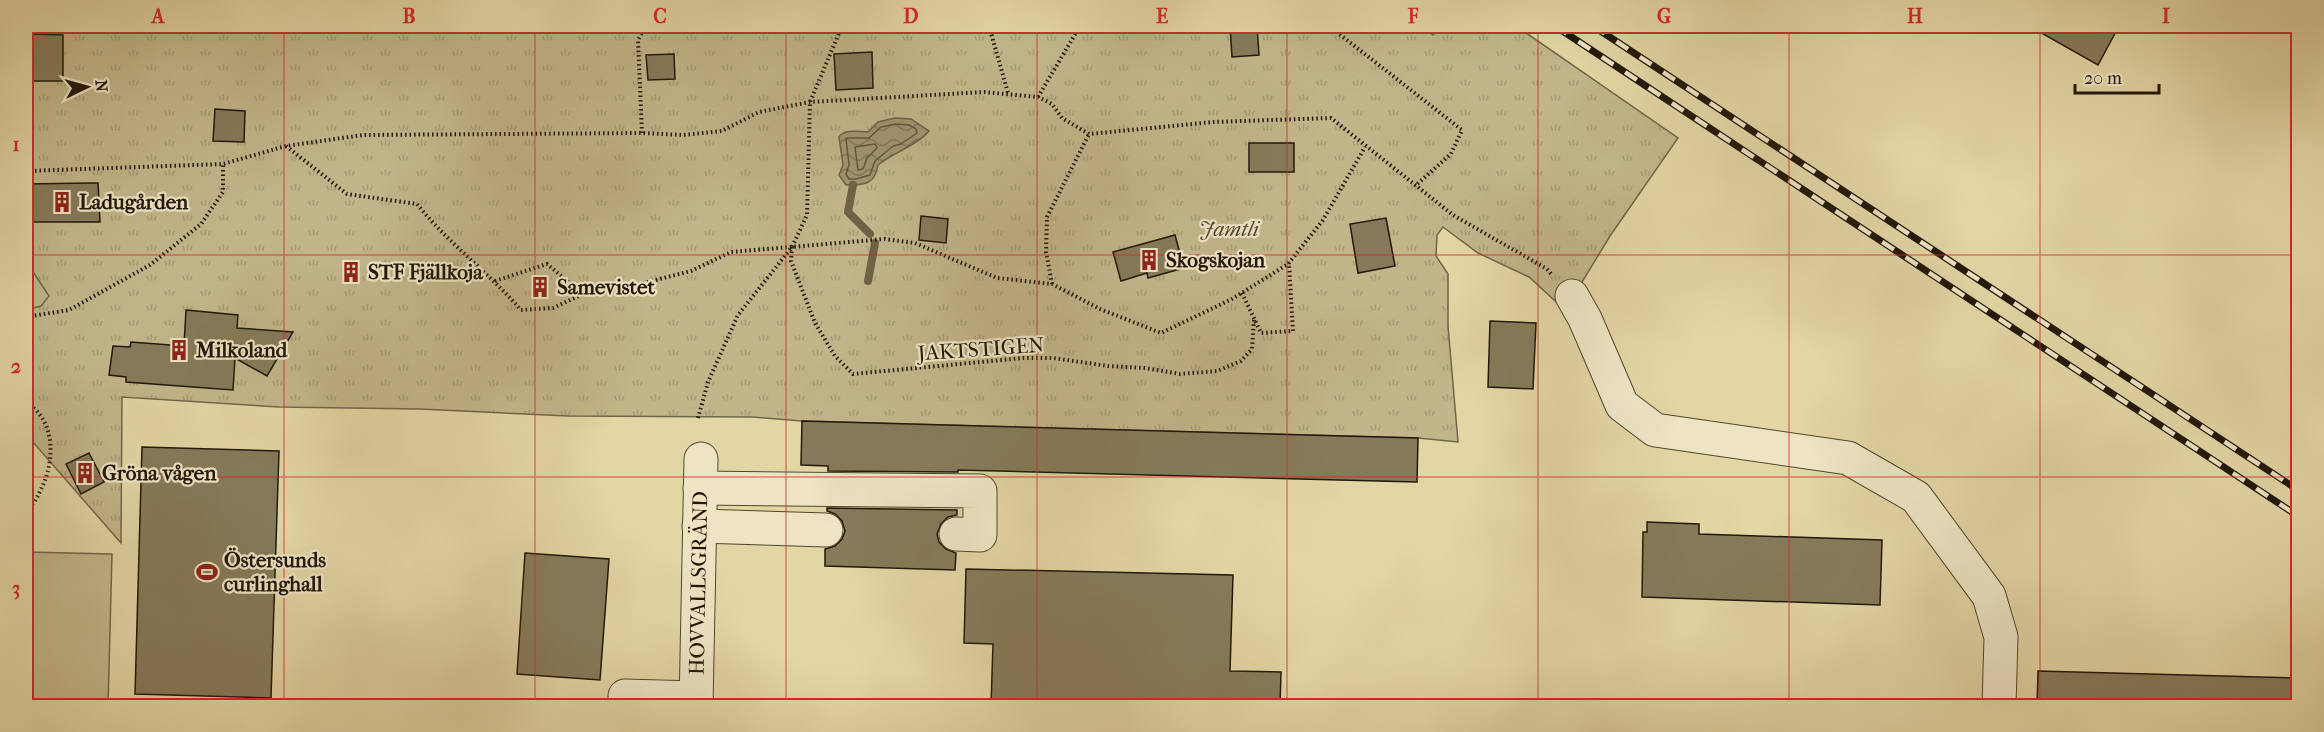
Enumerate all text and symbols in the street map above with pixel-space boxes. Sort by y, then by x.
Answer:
text: A [150,5,166,28]
text: B [402,5,416,28]
text: C [653,5,667,28]
text: D [903,5,919,28]
text: E [1156,5,1168,28]
text: F [1407,5,1419,28]
text: G [1657,5,1671,28]
text: H [1907,5,1923,28]
text: I [2162,5,2170,28]
north arrow [57,57,117,117]
scale bar [2075,57,2159,95]
text: 20 m [2084,68,2122,89]
text: N [91,79,112,93]
text: 1 [12,133,20,156]
building icon: Ladugården [50,190,74,214]
place label: Ladugården [79,190,189,214]
park label: Jamtli [1199,217,1261,241]
building icon: Skogskojan [1137,248,1161,272]
place label: Skogskojan [1166,248,1266,272]
building icon: STF Fjällkoja [339,260,363,284]
place label: STF Fjällkoja [368,260,484,284]
building icon: Samevistet [528,275,552,299]
place label: Samevistet [557,275,655,299]
street label: JAKTSTIGEN [915,333,1045,366]
building icon: Milkoland [167,338,191,362]
place label: Milkoland [195,338,288,362]
text: 2 [11,355,21,378]
building icon: Gröna vågen [73,461,97,485]
place label: Gröna vågen [102,461,217,485]
street label: HOVVALLSGRÄND [685,491,712,675]
place label: Östersunds curlinghall [224,547,326,596]
sports icon: Östersunds curlinghall [195,560,219,584]
text: 3 [12,577,20,600]

